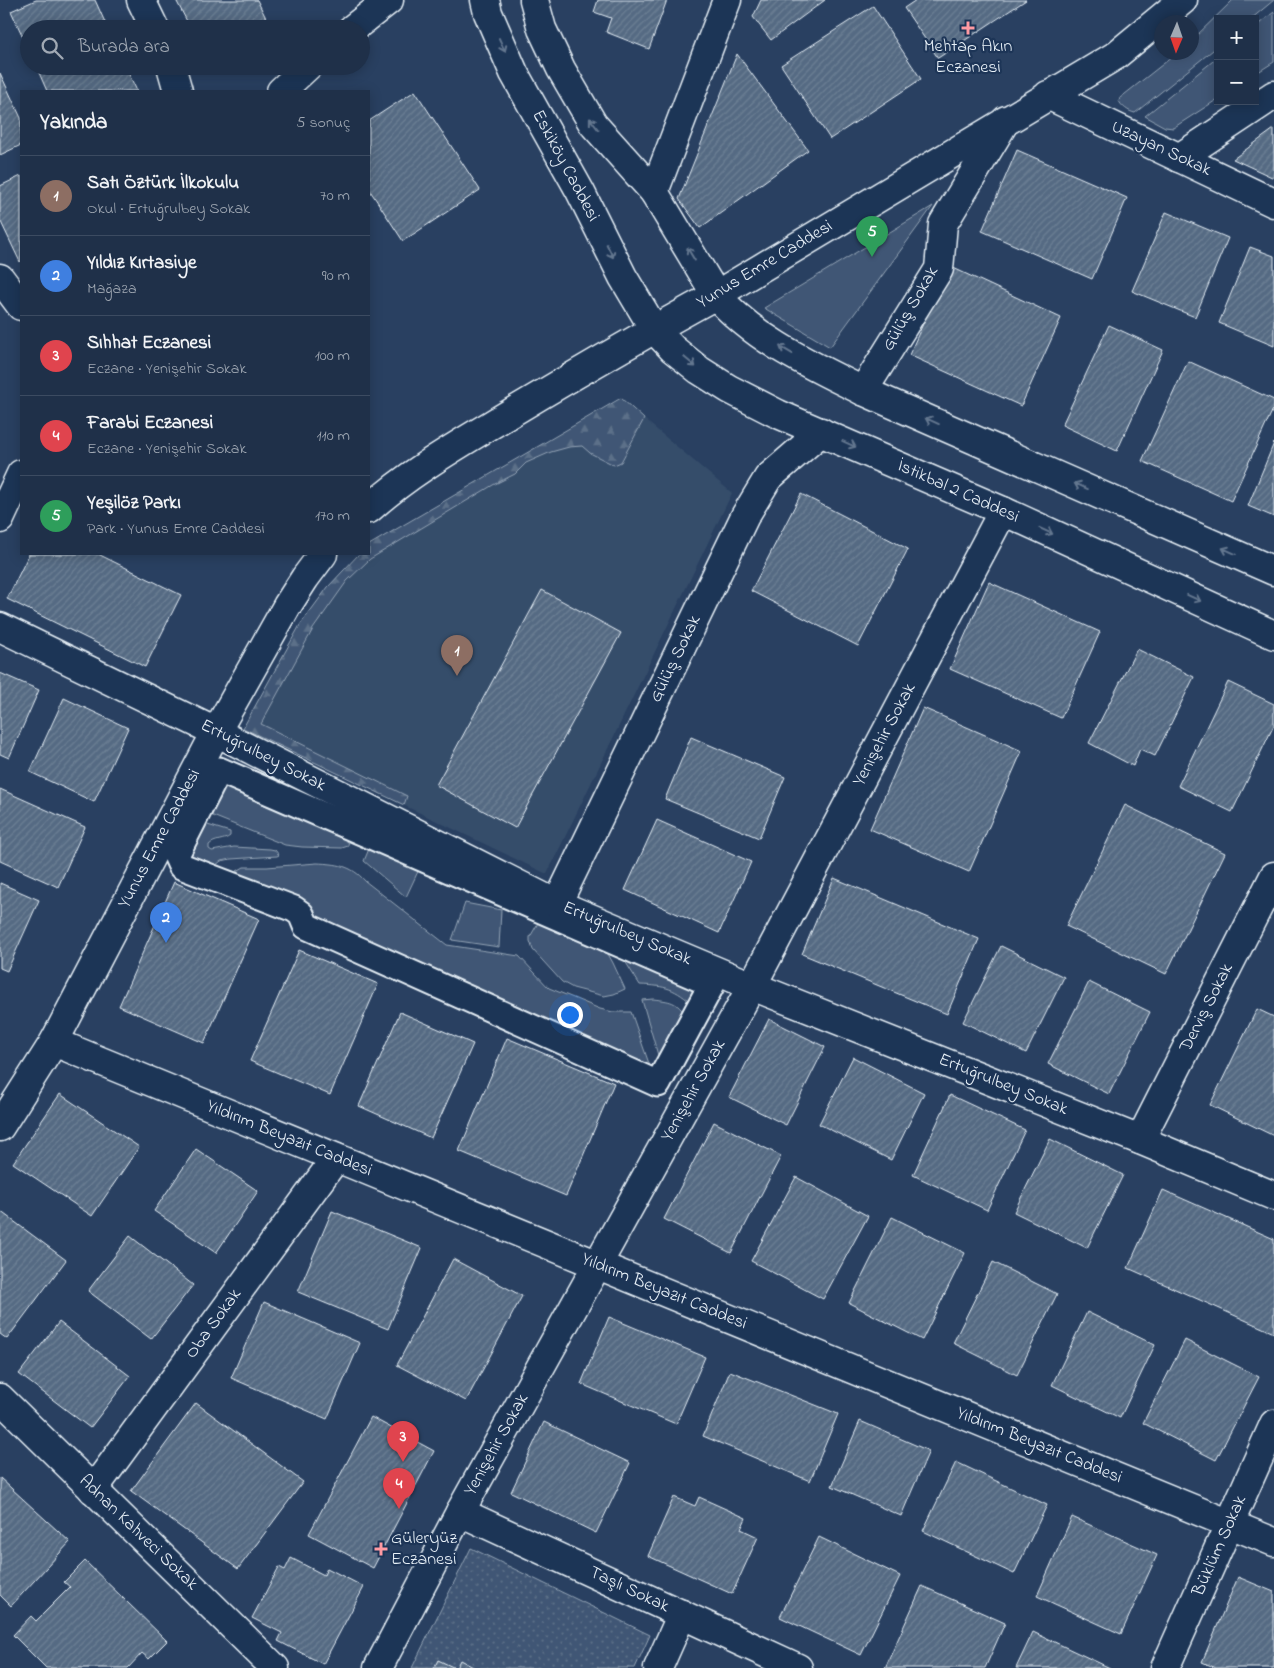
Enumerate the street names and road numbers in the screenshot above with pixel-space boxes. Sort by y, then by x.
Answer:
street label: Eskiköy Caddesi [525,105,605,227]
street label: Uzayan Sokak [1107,114,1215,184]
street label: Yunus Emre Caddesi [692,214,838,316]
street label: Gülüş Sokak [876,262,946,356]
street label: İstikbal 2 Caddesi [893,453,1023,531]
street label: Gülüş Sokak [644,611,708,707]
street label: Yenişehir Sokak [847,679,923,791]
street label: Ertuğrulbey Sokak [195,713,330,800]
street label: Yunus Emre Caddesi [112,765,208,913]
street label: Ertuğrulbey Sokak [558,895,696,974]
street label: Derviş Sokak [1173,959,1241,1058]
street label: Yenişehir Sokak [655,1035,733,1147]
street label: Ertuğrulbey Sokak [934,1047,1072,1124]
street label: Yıldırım Beyazıt Caddesi [202,1094,376,1184]
street label: Yıldırım Beyazıt Caddesi [577,1247,751,1337]
street label: Oba Sokak [180,1283,249,1365]
street label: Yenişehir Sokak [458,1389,536,1501]
street label: Yıldırım Beyazıt Caddesi [952,1401,1126,1491]
street label: Adnan Kahveci Sokak [72,1469,204,1597]
street label: Büklüm Sokak [1186,1491,1254,1601]
street label: Taşlı Sokak [585,1560,673,1620]

